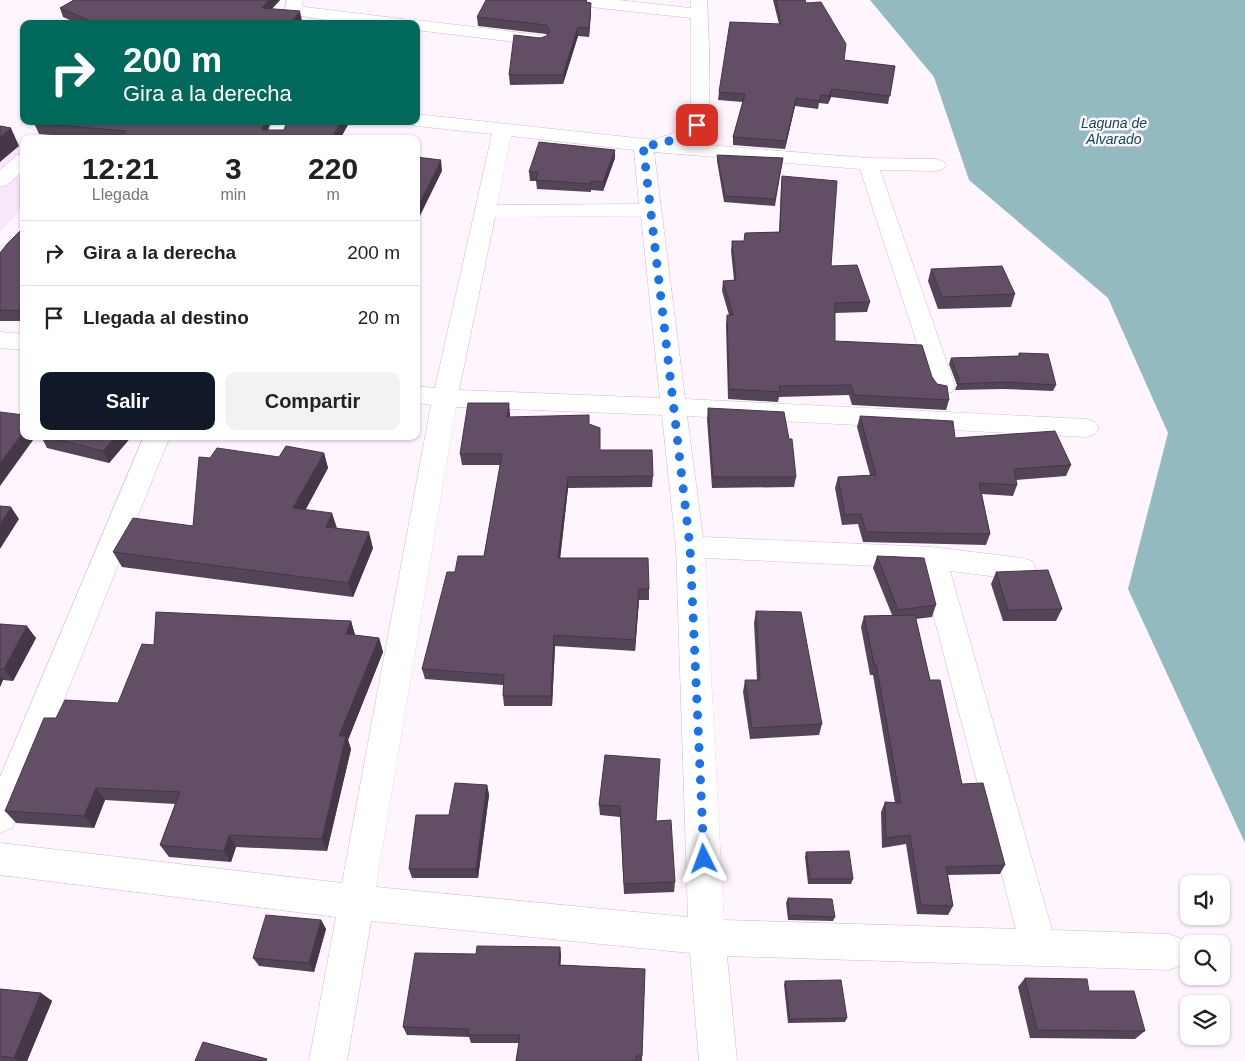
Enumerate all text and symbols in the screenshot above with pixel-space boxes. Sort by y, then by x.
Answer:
icon: right [40,40,105,105]
text: 200 m [123,40,222,79]
text: Gira a la derecha [123,81,292,106]
pin [676,104,718,146]
icon: arrive [683,111,711,139]
water label: Laguna de Alvarado [1081,115,1147,147]
text: 12:21 [82,152,159,185]
text: 3 [225,152,242,185]
text: 220 [308,152,358,185]
text: Llegada [92,186,149,203]
text: min [220,186,246,203]
text: m [326,186,340,203]
icon: right [40,239,68,267]
text: Gira a la derecha [83,242,236,263]
text: 200 m [347,242,400,263]
icon: arrive [40,304,68,332]
text: Llegada al destino [83,307,249,328]
text: 20 m [358,307,400,328]
button: Salir [40,372,215,430]
button: Compartir [225,372,400,430]
position arrow [677,832,729,884]
map controls [1180,875,1230,1045]
button: sound [1180,875,1230,925]
button: search [1180,935,1230,985]
button: layers [1180,995,1230,1045]

